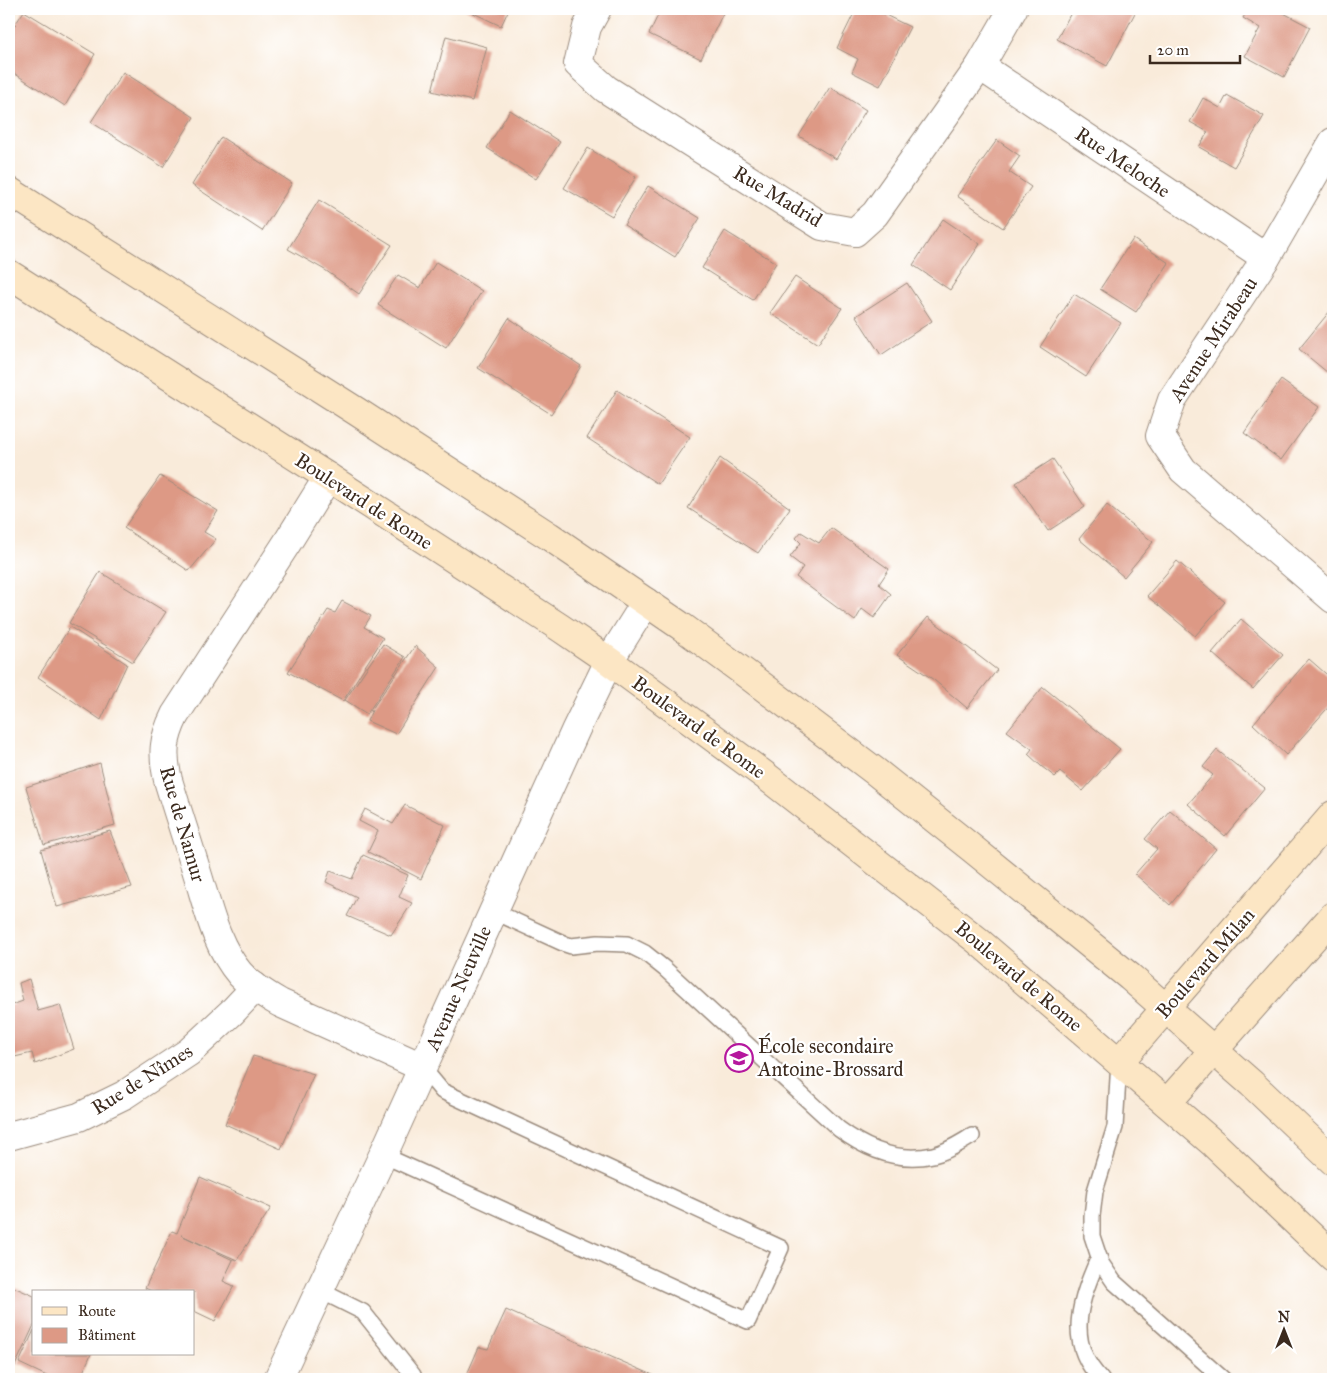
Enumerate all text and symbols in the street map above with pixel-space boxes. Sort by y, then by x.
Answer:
scale bar [1150,32,1240,64]
text: 20 m [1157,41,1189,59]
street label: Rue Meloche [1071,121,1175,203]
street label: Rue Madrid [729,160,827,232]
street label: Avenue Mirabeau [1163,272,1262,407]
street label: Boulevard de Rome [291,448,437,554]
street label: Boulevard de Rome [628,670,770,784]
street label: Rue de Namur [155,763,211,885]
street label: Boulevard Milan [1151,903,1260,1023]
street label: Boulevard de Rome [950,916,1088,1036]
street label: Avenue Neuville [419,922,496,1055]
place label: École secondaire Antoine-Brossard [757,1032,904,1081]
street label: Rue de Nîmes [87,1038,197,1120]
school or university icon: École secondaire Antoine-Brossard [724,1043,754,1073]
legend [32,1290,195,1356]
text: Route [78,1302,116,1320]
north arrow [1260,1306,1310,1356]
text: N [1278,1309,1290,1326]
text: Bâtiment [78,1326,137,1344]

